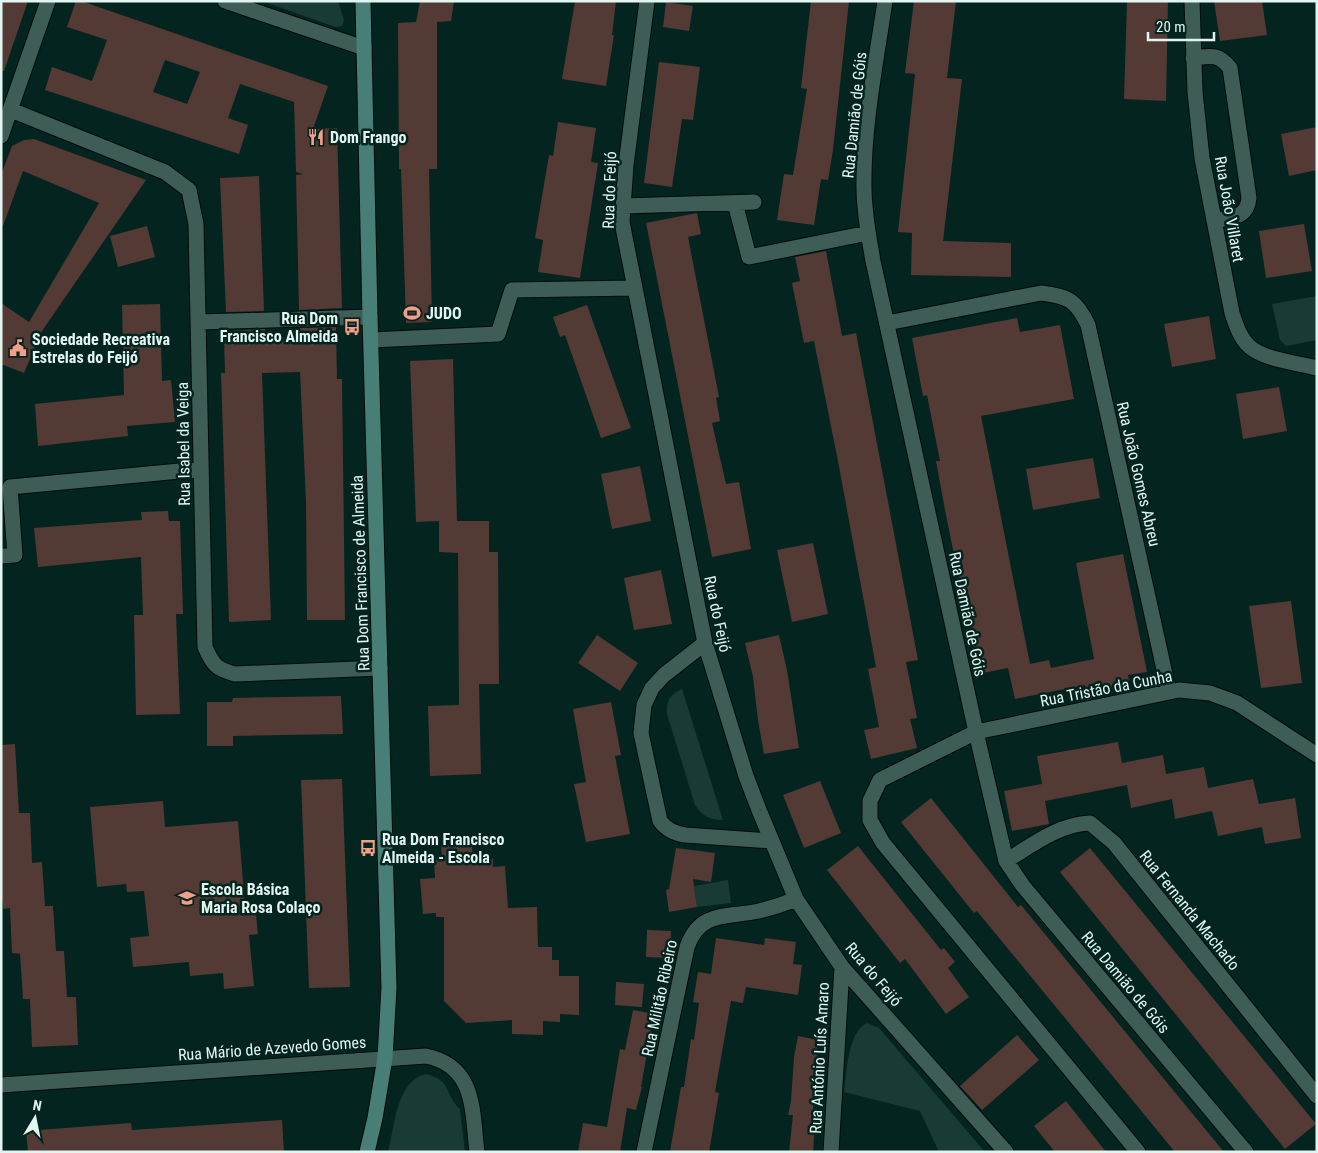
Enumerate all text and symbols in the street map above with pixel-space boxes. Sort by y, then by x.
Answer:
scale bar [1148,10,1214,42]
text: 20 m [1156,18,1186,36]
street label: Rua Damião de Góis [838,51,871,179]
restaurant icon: Dom Frango [306,127,326,147]
place label: Dom Frango [330,128,406,147]
street label: Rua do Feijó [599,151,620,229]
street label: Rua João Villaret [1211,155,1248,264]
sports icon: JUDO [402,303,422,323]
place label: JUDO [426,304,462,323]
place label: Rua Dom Francisco Almeida [220,309,338,346]
bus stop icon: Rua Dom Francisco Almeida [342,317,362,337]
place label: Sociedade Recreativa Estrelas do Feijó [32,330,171,367]
public building icon: Sociedade Recreativa Estrelas do Feijó [8,338,28,358]
street label: Rua Isabel da Veiga [173,382,194,506]
street label: Rua João Gomes Abreu [1113,400,1164,548]
street label: Rua Dom Francisco de Almeida [348,475,373,671]
street label: Rua Damião de Góis [945,550,990,678]
street label: Rua do Feijó [700,574,735,654]
street label: Rua Tristão da Cunha [1038,666,1174,711]
place label: Rua Dom Francisco Almeida - Escola [382,830,504,867]
bus stop icon: Rua Dom Francisco Almeida - Escola [358,838,378,858]
street label: Rua Fernanda Machado [1136,847,1244,974]
place label: Escola Básica Maria Rosa Colaço [201,880,321,917]
school or university icon: Escola Básica Maria Rosa Colaço [177,888,197,908]
street label: Rua Damião de Góis [1078,928,1174,1037]
street label: Rua Militão Ribeiro [638,938,681,1058]
street label: Rua do Feijó [841,939,906,1010]
street label: Rua António Luís Amaro [806,982,833,1134]
street label: Rua Mário de Azevedo Gomes [177,1032,367,1065]
north arrow [10,1093,60,1143]
text: N [32,1097,43,1114]

